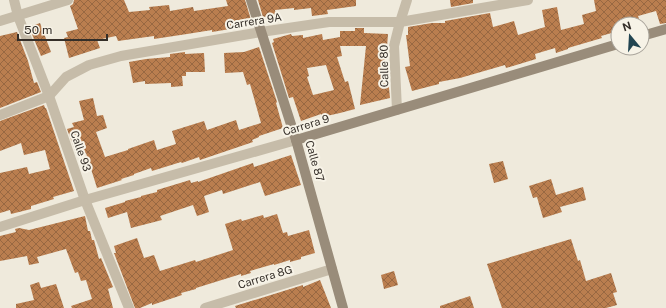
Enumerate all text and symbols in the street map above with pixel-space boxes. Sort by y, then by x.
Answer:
street label: Carrera 9A [225,11,283,31]
scale bar [18,16,107,42]
north arrow [610,16,650,56]
text: N [621,19,633,34]
text: 50 m [24,23,52,37]
street label: Calle 80 [378,44,390,87]
street label: Carrera 9 [281,112,331,138]
street label: Calle 93 [68,129,94,173]
street label: Calle 87 [303,139,327,183]
street label: Carrera 8G [236,263,294,291]

